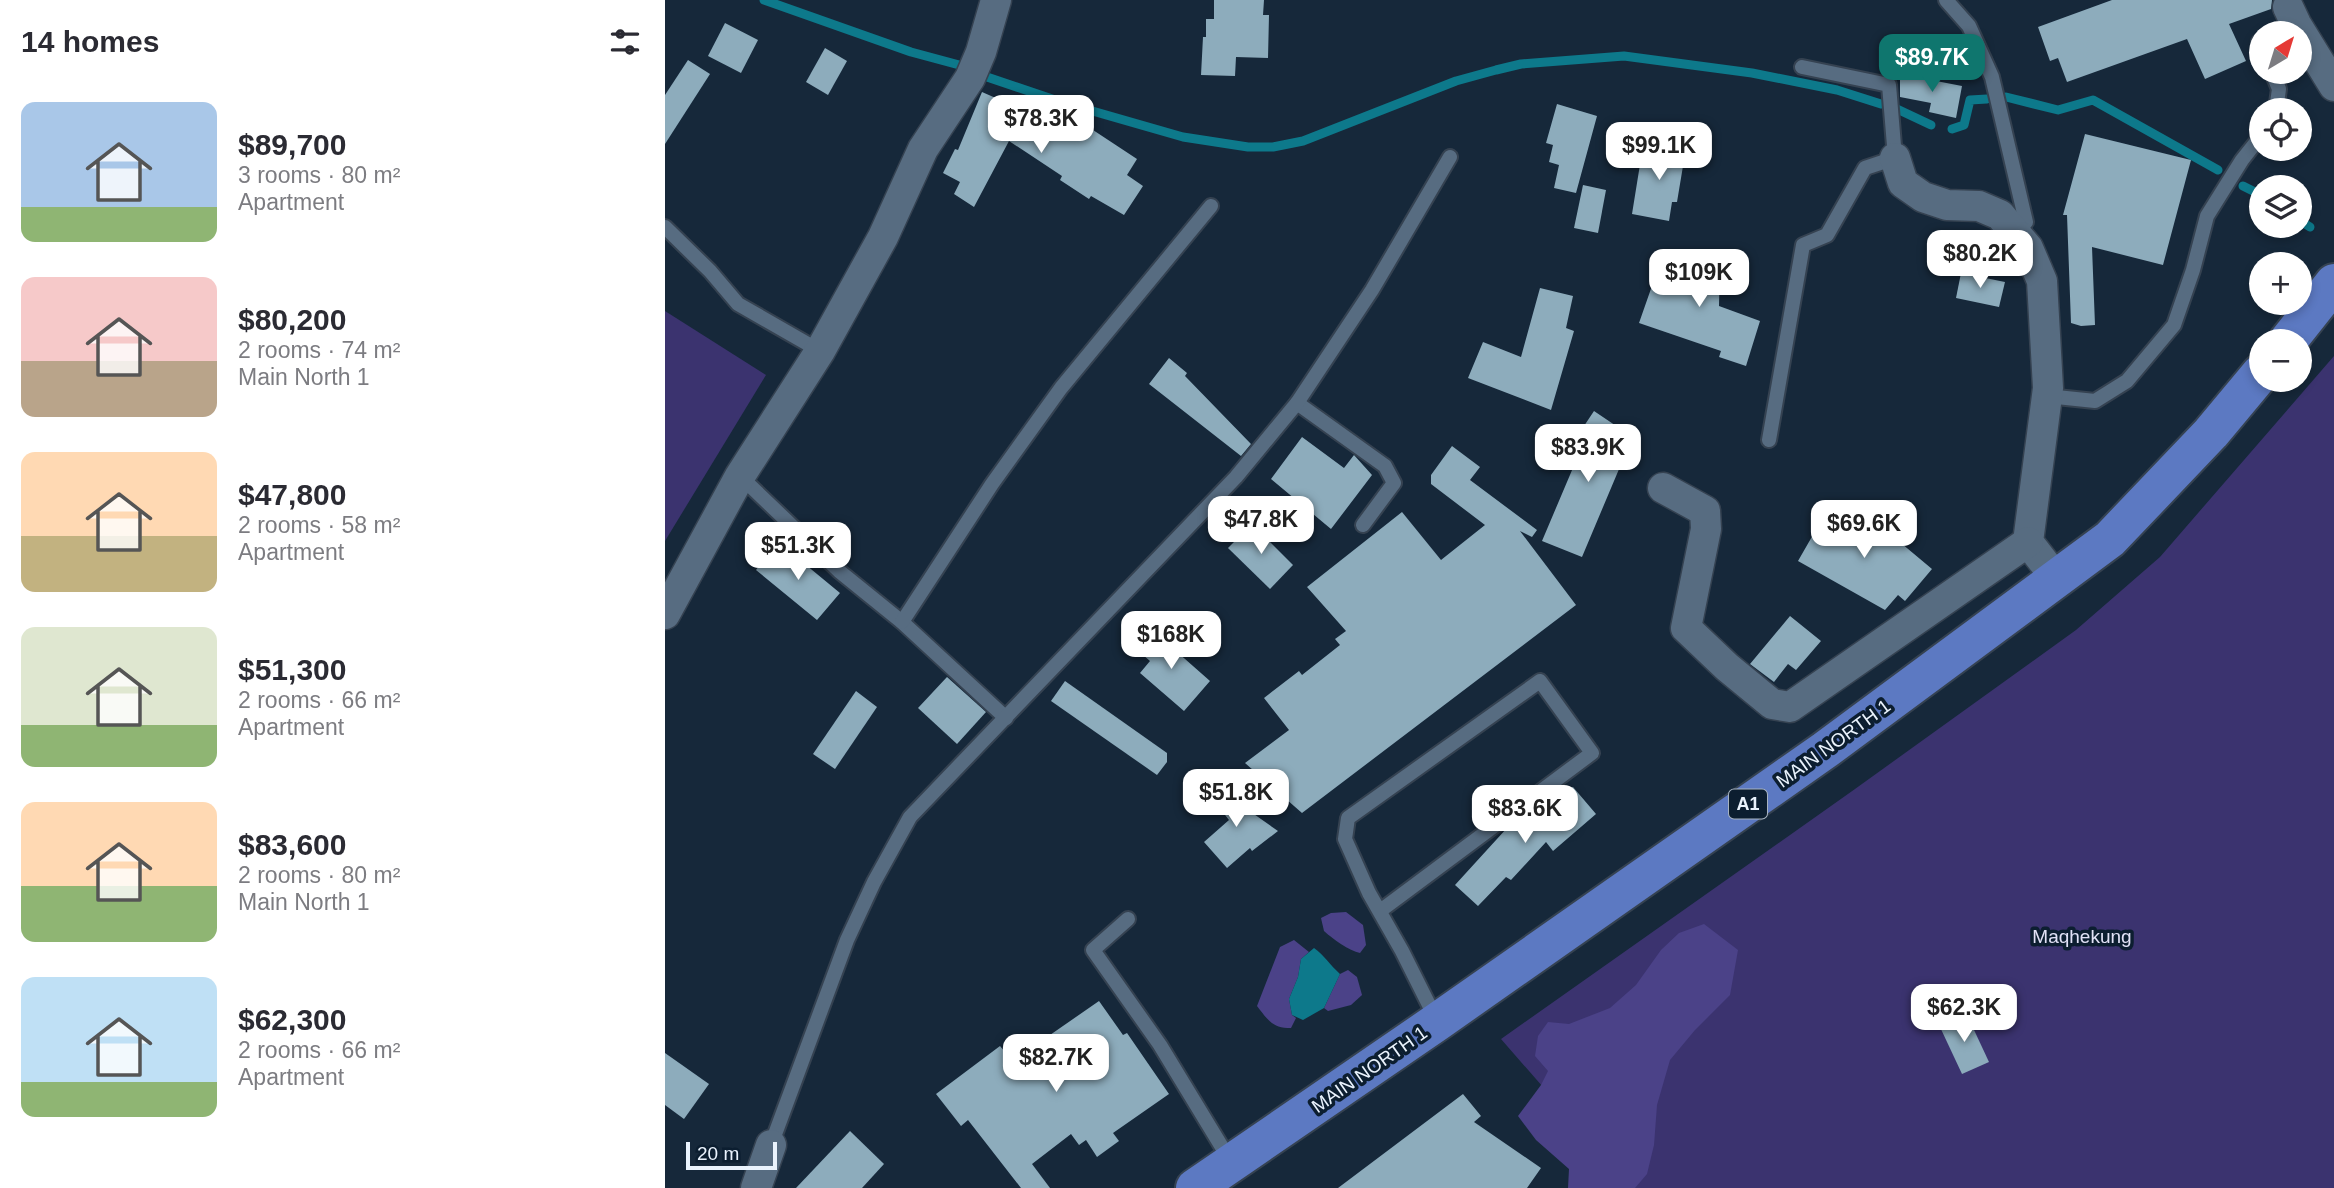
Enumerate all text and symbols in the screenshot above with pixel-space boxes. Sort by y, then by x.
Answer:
north arrow [2249,21,2312,84]
map controls [2249,21,2312,392]
icon: filters [606,23,644,61]
text: 14 homes [21,25,159,58]
pin: $89.7K [1875,34,1989,94]
text: $89.7K [1895,44,1969,70]
pin: $78.3K [984,96,1098,155]
button: locate [2249,98,2312,161]
text: $78.3K [1004,105,1078,131]
pin: $99.1K [1602,122,1716,182]
text: $89,700 [238,128,346,161]
icon: home [77,130,161,214]
text: $99.1K [1622,132,1696,158]
text: 3 rooms · 80 m² [238,162,400,188]
button: layers [2249,175,2312,238]
text: Apartment [238,189,344,215]
pin: $80.2K [1923,230,2037,290]
text: $80.2K [1943,240,2017,266]
pin: $109K [1650,250,1748,309]
button: + [2249,252,2312,315]
text: $109K [1665,259,1733,285]
text: $80,200 [238,303,346,336]
icon: home [77,305,161,389]
button: − [2249,329,2312,392]
text: 2 rooms · 74 m² [238,337,400,363]
text: Main North 1 [238,364,370,390]
pin: $83.9K [1531,424,1645,484]
text: $83.9K [1551,434,1625,460]
text: $47,800 [238,478,346,511]
icon: home [77,480,161,564]
pin: $47.8K [1204,496,1318,556]
pin: $69.6K [1807,500,1921,560]
text: $47.8K [1224,506,1298,532]
text: $69.6K [1827,510,1901,536]
text: 2 rooms · 58 m² [238,512,400,538]
pin: $51.3K [741,522,855,582]
text: $51.3K [761,532,835,558]
text: Apartment [238,539,344,565]
pin: $168K [1122,612,1220,671]
text: $168K [1137,621,1205,647]
text: $51,300 [238,653,346,686]
icon: home [77,655,161,739]
text: 2 rooms · 66 m² [238,687,400,713]
street label: MAIN NORTH 1 [1772,695,1894,792]
text: Apartment [238,714,344,740]
pin: $51.8K [1179,770,1293,829]
text: $51.8K [1199,779,1273,805]
pin: $83.6K [1468,786,1582,845]
road number: A1 [1729,790,1767,818]
text: $83.6K [1488,795,1562,821]
text: $83,600 [238,828,346,861]
icon: home [77,830,161,914]
text: 2 rooms · 80 m² [238,862,400,888]
text: Main North 1 [238,889,370,915]
park label: Maqhekung [2032,926,2132,947]
pin: $62.3K [1907,984,2021,1044]
text: $62.3K [1927,994,2001,1020]
text: $62,300 [238,1003,346,1036]
icon: home [77,1005,161,1089]
street label: MAIN NORTH 1 [1308,1022,1431,1117]
pin: $82.7K [999,1034,1113,1094]
text: 2 rooms · 66 m² [238,1037,400,1063]
text: $82.7K [1019,1044,1093,1070]
text: Apartment [238,1064,344,1090]
scale bar [686,1139,777,1171]
text: 20 m [697,1143,739,1164]

